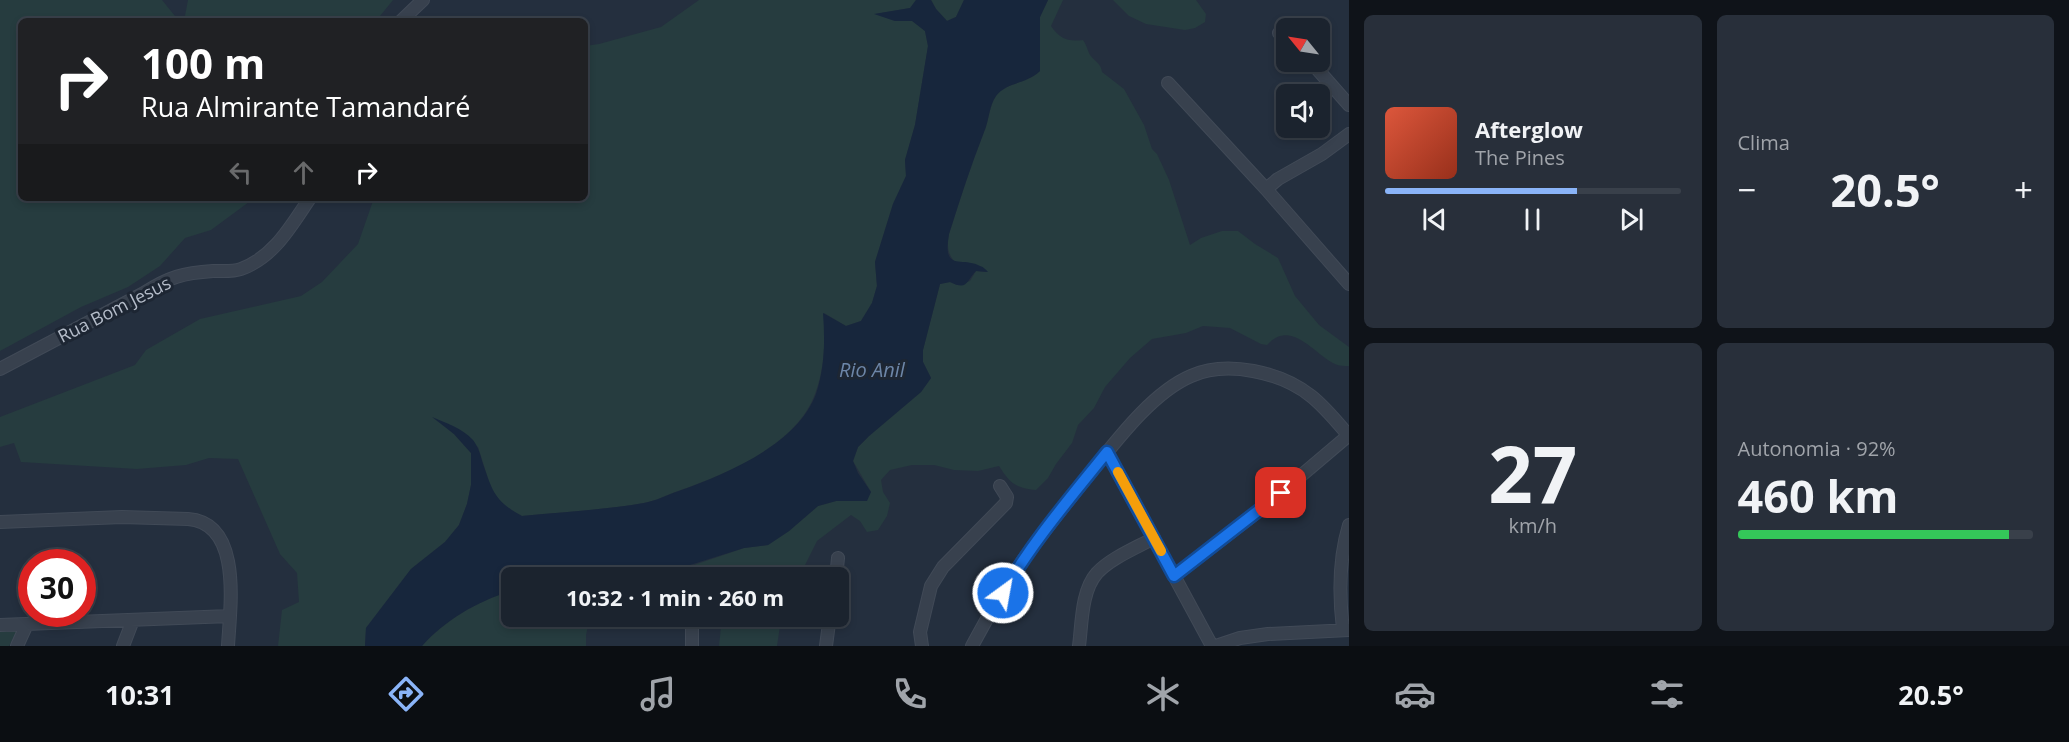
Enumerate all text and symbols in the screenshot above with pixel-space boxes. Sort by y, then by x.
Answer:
north arrow [1276,18,1330,72]
map controls [1276,18,1330,138]
text: 100 m [141,34,265,91]
icon: right [42,42,120,120]
button: sound [1276,84,1330,138]
text: Rua Almirante Tamandaré [141,88,470,125]
text: Afterglow [1475,114,1583,144]
text: Clima [1738,129,1790,156]
text: The Pines [1475,144,1565,171]
icon: left [224,156,257,189]
icon: ahead [287,156,320,189]
icon: right [350,156,383,189]
text: 20.5° [1831,159,1940,220]
text: − [1738,167,1756,212]
text: + [2014,167,2033,212]
icon: previous [1418,203,1451,236]
icon: pause [1516,203,1549,236]
icon: next [1615,203,1648,236]
street label: Rua Bom Jesus [53,270,175,348]
water label: Rio Anil [839,356,906,383]
text: 27 [1488,420,1577,526]
text: Autonomia · 92% [1738,435,1896,462]
text: 460 km [1738,465,1898,526]
pin [1255,467,1306,518]
icon: arrive [1264,476,1297,509]
text: km/h [1508,512,1557,539]
speed limit sign: 30 [18,549,96,627]
position arrow [971,561,1035,625]
text: 10:32 · 1 min · 260 m [566,582,784,612]
icon: directions [385,673,427,715]
icon: music [637,673,679,715]
icon: phone [889,673,931,715]
icon: climate [1142,673,1184,715]
icon: car [1394,673,1436,715]
icon: filters [1646,673,1688,715]
text: 10:31 [105,676,175,713]
text: 20.5° [1898,676,1964,713]

